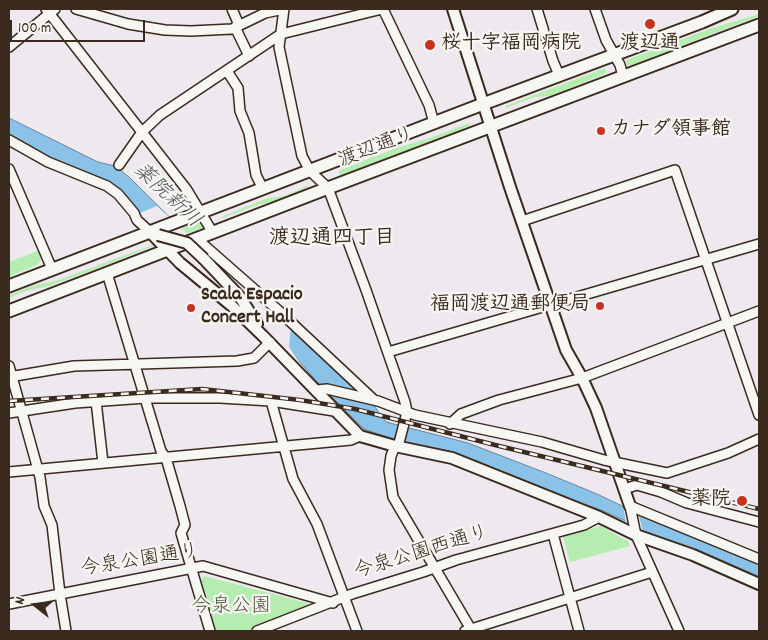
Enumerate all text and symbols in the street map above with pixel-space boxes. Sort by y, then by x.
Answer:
scale bar [12,10,148,42]
marker: 渡辺通 [643,17,657,31]
text: 100 m [18,18,51,40]
place label: 桜十字福岡病院 [441,33,581,57]
place label: 渡辺通 [620,33,680,57]
marker: 桜十字福岡病院 [423,38,437,52]
place label: カナダ領事館 [611,119,731,143]
street label: 渡辺通り [335,123,419,175]
marker: カナダ領事館 [595,125,607,137]
water label: 薬院新川 [127,159,205,235]
district label: 渡辺通四丁目 [269,227,395,253]
place label: Scala Espacio Concert Hall [201,284,303,331]
place label: 福岡渡辺通郵便局 [430,294,590,318]
marker: 福岡渡辺通郵便局 [594,300,606,312]
marker: Scala Espacio Concert Hall [185,302,197,314]
place label: 薬院 [691,489,731,513]
marker: 薬院 [735,494,749,508]
street label: 今泉公園西通り [352,522,492,586]
street label: 今泉公園通り [79,541,201,583]
north arrow [10,580,60,630]
text: N [10,595,31,607]
park label: 今泉公園 [191,596,271,620]

